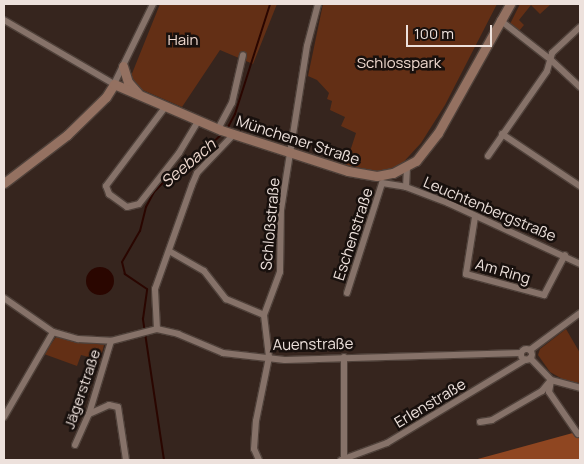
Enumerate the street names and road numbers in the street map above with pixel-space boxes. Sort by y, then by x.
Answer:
street label: Münchener Straße [234,112,362,168]
street label: Leuchtenbergstraße [421,173,559,245]
street label: Schloßstraße [257,177,283,271]
street label: Eschenstraße [330,185,376,283]
street label: Am Ring [474,255,532,287]
street label: Auenstraße [272,334,354,354]
street label: Jägerstraße [60,347,104,431]
street label: Erlenstraße [391,375,469,431]

